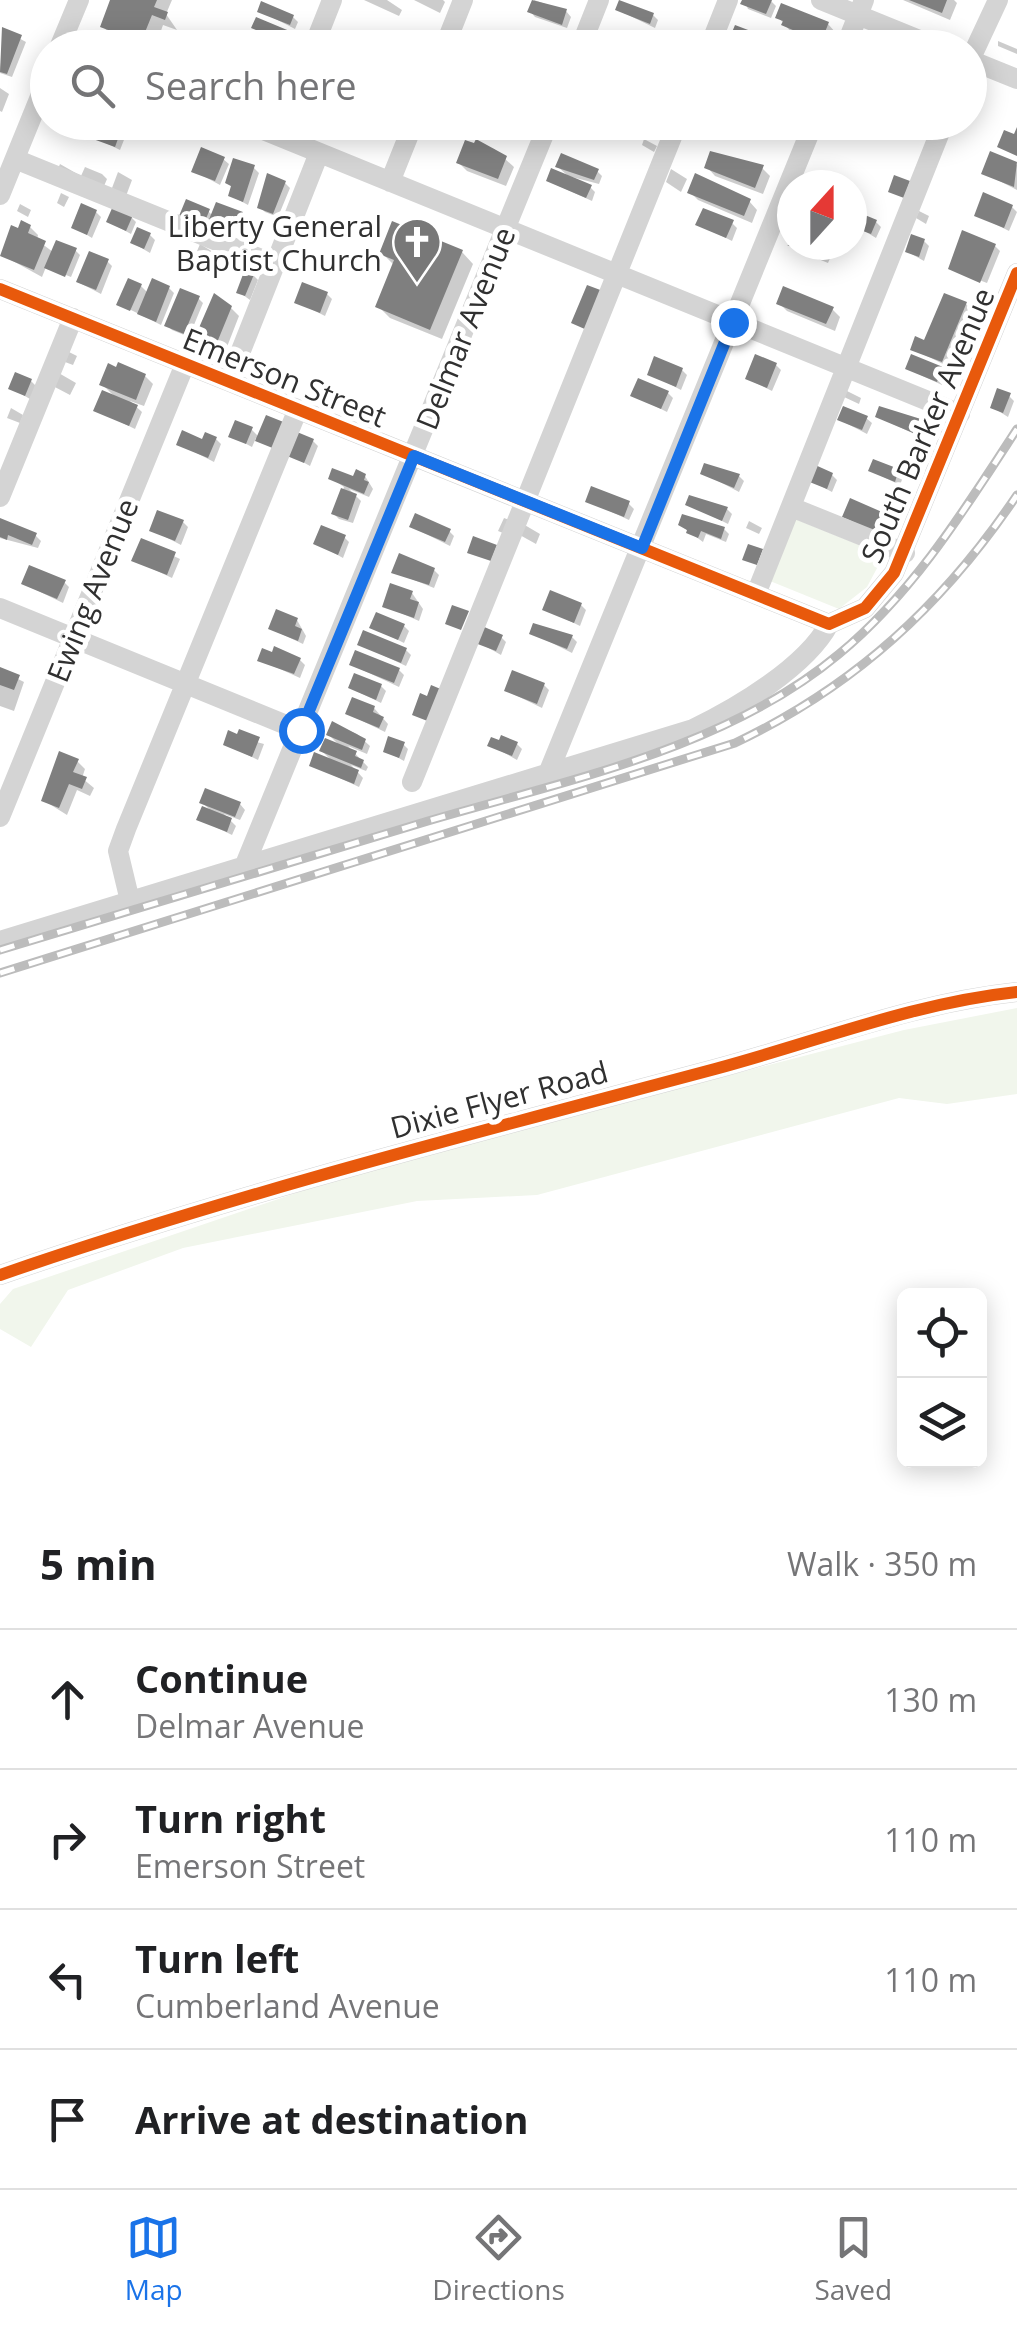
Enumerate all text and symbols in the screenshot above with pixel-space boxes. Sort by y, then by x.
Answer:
search box [30,30,987,140]
icon: search [65,58,120,113]
text: Search here [145,59,357,111]
north arrow [777,170,867,260]
place label: Liberty General Baptist Church [167,205,382,280]
church icon: Liberty General Baptist Church [391,216,443,284]
street label: Delmar Avenue [406,221,524,435]
street label: South Barker Avenue [850,281,1004,569]
route end [711,300,757,346]
street label: Emerson Street [177,318,393,436]
street label: Ewing Avenue [37,492,147,688]
route start [279,708,325,754]
street label: Dixie Flyer Road [386,1050,612,1148]
map controls [897,1288,987,1468]
button: locate [897,1288,987,1378]
button: layers [897,1378,987,1468]
text: 5 min [40,1535,157,1592]
text: Walk · 350 m [787,1542,977,1585]
text: Continue [135,1652,308,1704]
icon: ahead [40,1672,95,1727]
text: 130 m [884,1678,977,1721]
text: Delmar Avenue [135,1704,364,1747]
text: Turn right [135,1792,326,1844]
icon: right [40,1812,95,1867]
text: 110 m [884,1818,977,1861]
text: Emerson Street [135,1844,365,1887]
text: Turn left [135,1932,299,1984]
icon: left [40,1952,95,2007]
text: 110 m [884,1958,977,2001]
text: Cumberland Avenue [135,1984,440,2027]
icon: arrive [40,2092,95,2147]
text: Arrive at destination [135,2093,529,2145]
tab: Map [125,2210,183,2308]
tab: Directions [432,2210,565,2308]
tab: Saved [814,2210,892,2308]

